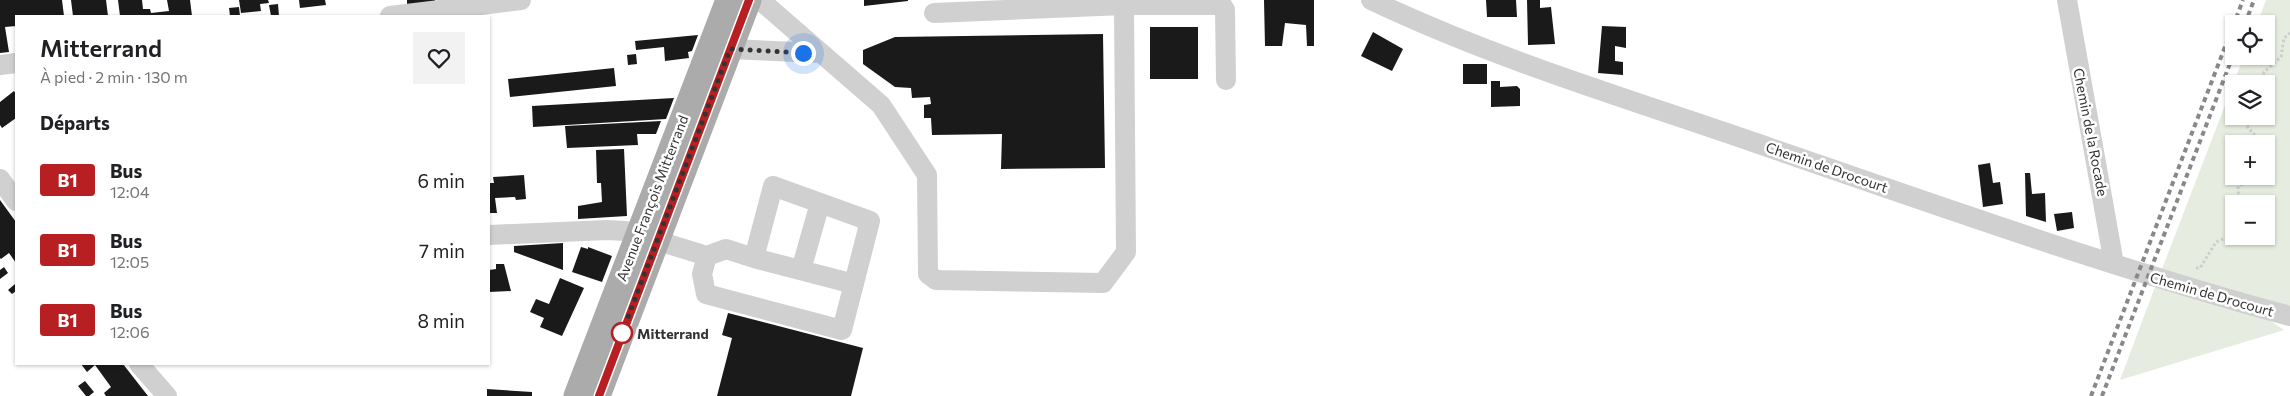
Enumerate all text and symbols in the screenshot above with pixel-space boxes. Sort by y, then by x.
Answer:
map controls [2225,15,2275,245]
button: locate [2225,15,2275,65]
button: heart [413,32,465,84]
text: Mitterrand [40,33,162,62]
your location [791,41,816,66]
street label: Chemin de la Rocade [2070,66,2112,198]
text: À pied · 2 min · 130 m [40,67,188,86]
button: layers [2225,75,2275,125]
text: Départs [40,111,110,134]
street label: Avenue François Mitterrand [613,113,691,283]
button: + [2225,135,2275,185]
street label: Chemin de Drocourt [1764,138,1891,196]
text: Bus [110,159,142,182]
text: B1 [57,169,78,191]
text: 6 min [417,169,465,192]
text: 12:04 [110,182,150,201]
button: − [2225,195,2275,245]
text: Bus [110,229,142,252]
text: B1 [57,239,78,261]
text: 7 min [419,239,465,262]
text: 12:05 [110,252,149,271]
street label: Chemin de Drocourt [2148,268,2276,320]
text: Bus [110,299,142,322]
text: B1 [57,309,78,331]
text: 8 min [417,309,465,332]
text: 12:06 [110,322,150,341]
marker: Mitterrand [611,322,633,344]
place label: Mitterrand [637,325,709,342]

